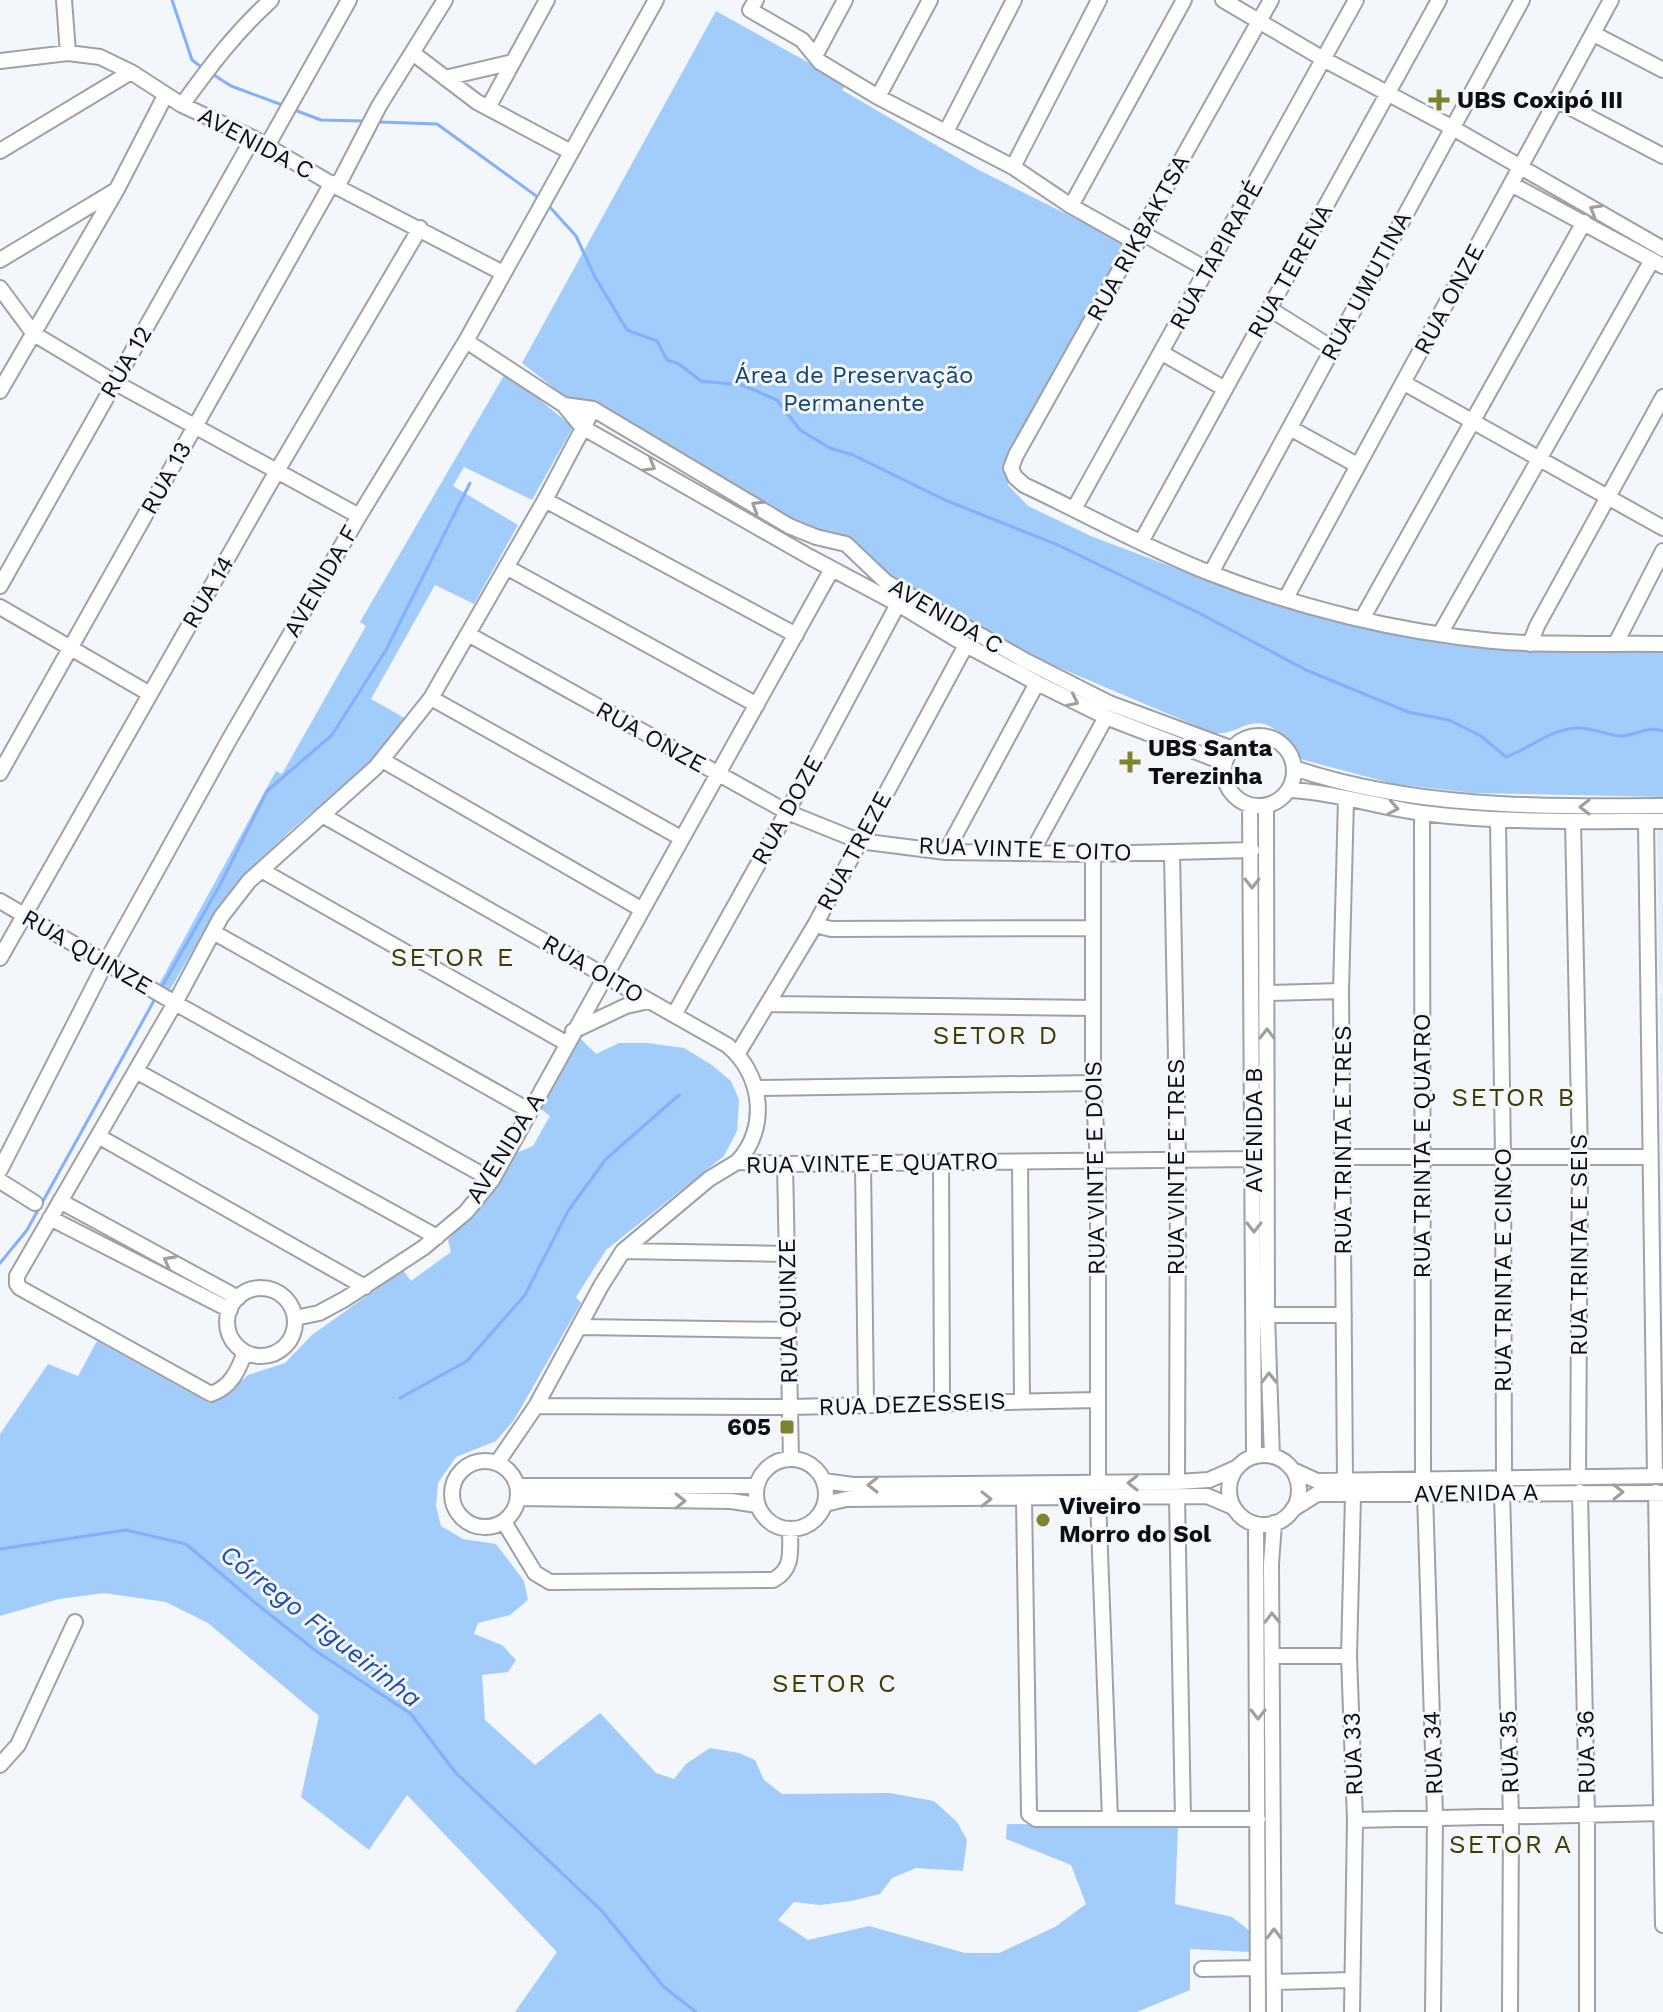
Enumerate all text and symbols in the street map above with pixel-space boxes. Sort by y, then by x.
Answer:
place label: UBS Coxipó III [1457,86,1623,114]
marker: UBS Coxipó III [1428,89,1450,111]
street label: AVENIDA C [194,101,318,185]
street label: RUA RIKBAKTSA [1081,150,1195,326]
street label: RUA TAPIRAPÉ [1163,175,1269,335]
street label: RUA TERENA [1242,199,1339,343]
one-way arrow [1589,205,1603,220]
street label: RUA UMUTINA [1315,206,1417,365]
street label: RUA ONZE [1408,239,1490,359]
street label: RUA 12 [94,321,158,403]
park label: Área de Preservação Permanente [735,361,973,417]
street label: RUA 13 [135,437,197,519]
one-way arrow [641,456,656,472]
one-way arrow [751,501,766,516]
street label: AVENIDA F [278,520,364,642]
street label: RUA 14 [176,551,240,633]
street label: AVENIDA C [884,572,1008,660]
one-way arrow [1065,691,1079,707]
street label: RUA ONZE [591,695,711,779]
place label: UBS Santa Terezinha [1148,734,1273,790]
street label: RUA DOZE [745,750,829,870]
marker: UBS Santa Terezinha [1119,751,1141,773]
street label: RUA TREZE [811,787,897,915]
one-way arrow [1386,798,1400,815]
one-way arrow [1578,798,1591,816]
street label: RUA VINTE E OITO [918,831,1132,867]
one-way arrow [1243,877,1261,890]
street label: RUA QUINZE [17,903,157,1001]
street label: RUA OITO [537,929,649,1009]
district label: SETOR E [391,942,515,972]
street label: RUA TRINTA E QUATRO [1408,1013,1436,1279]
district label: SETOR D [933,1020,1059,1050]
street label: RUA TRINTA E TRES [1329,1025,1357,1255]
one-way arrow [1258,1027,1276,1040]
street label: RUA VINTE E TRES [1162,1059,1190,1275]
street label: RUA VINTE E DOIS [1079,1061,1111,1275]
street label: AVENIDA B [1240,1067,1268,1193]
district label: SETOR B [1452,1082,1576,1112]
street label: AVENIDA A [460,1088,550,1208]
street label: RUA TRINTA E SEIS [1565,1134,1593,1356]
street label: RUA VINTE E QUATRO [745,1147,999,1179]
street label: RUA TRINTA E CINCO [1489,1148,1517,1392]
one-way arrow [1245,1221,1263,1234]
street label: RUA QUINZE [773,1238,803,1384]
one-way arrow [163,1255,178,1270]
one-way arrow [1260,1371,1277,1384]
street label: RUA DEZESSEIS [818,1387,1006,1421]
place label: 605 [727,1413,771,1441]
marker: 605 [778,1418,796,1436]
one-way arrow [1126,1474,1139,1491]
one-way arrow [866,1476,879,1493]
street label: AVENIDA A [1413,1478,1539,1508]
one-way arrow [1612,1483,1625,1501]
one-way arrow [980,1490,993,1508]
one-way arrow [674,1492,687,1509]
place label: Viveiro Morro do Sol [1059,1492,1211,1548]
marker: Viveiro Morro do Sol [1034,1511,1052,1529]
water label: Córrego Figueirinha [215,1538,427,1714]
one-way arrow [1263,1611,1280,1624]
district label: SETOR C [772,1668,898,1698]
one-way arrow [1249,1708,1267,1721]
street label: RUA 34 [1418,1710,1448,1796]
street label: RUA 35 [1494,1710,1524,1794]
street label: RUA 36 [1571,1710,1601,1794]
street label: RUA 33 [1338,1712,1368,1796]
district label: SETOR A [1449,1829,1573,1859]
one-way arrow [1265,1927,1283,1940]

